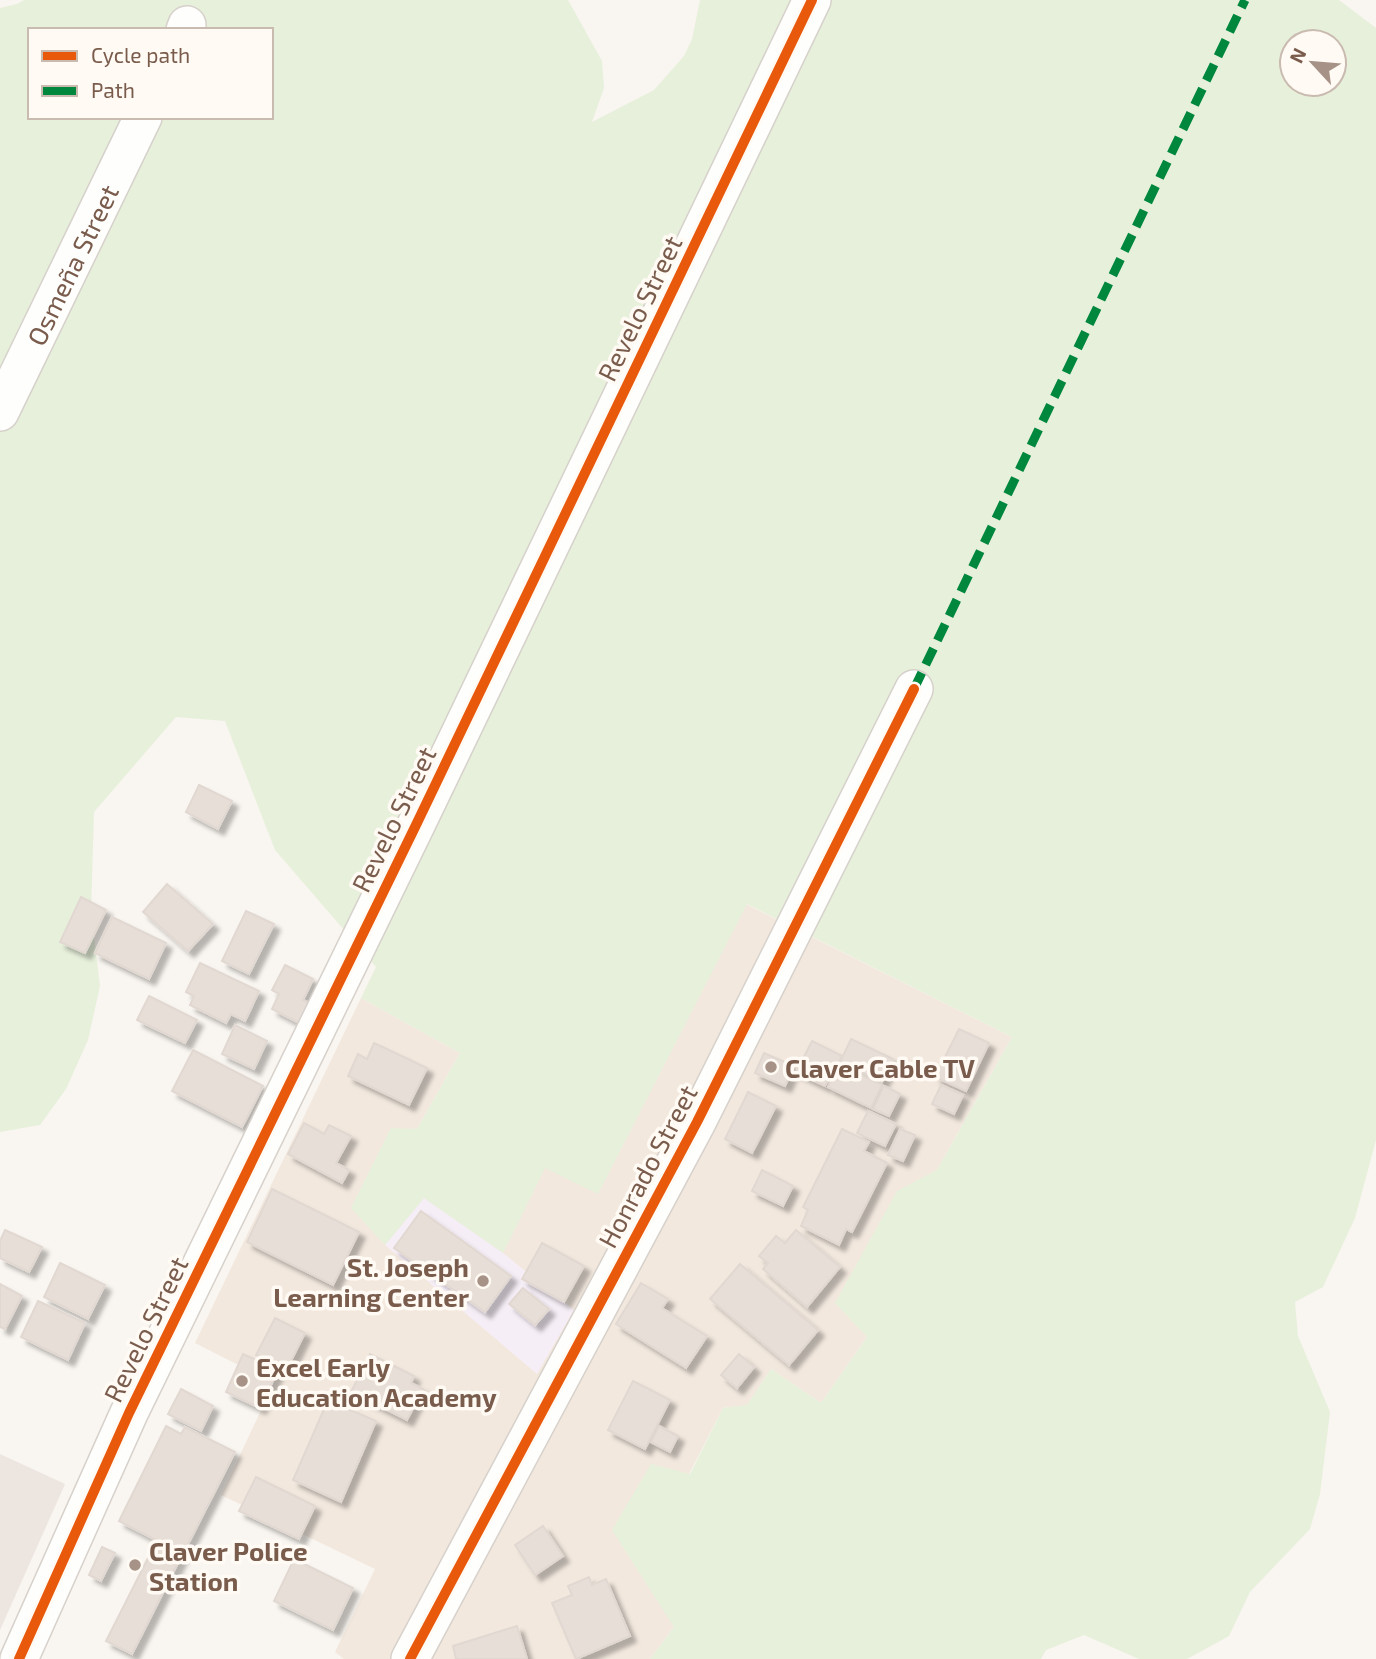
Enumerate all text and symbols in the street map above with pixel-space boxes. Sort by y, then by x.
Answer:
legend [28,28,273,119]
north arrow [1278,28,1348,98]
text: Cycle path [91,42,190,67]
text: N [1284,44,1311,67]
text: Path [91,77,135,102]
street label: Osmeña Street [19,179,124,350]
street label: Revelo Street [590,230,688,386]
street label: Revelo Street [344,741,442,897]
place label: Claver Cable TV [785,1052,975,1083]
marker: Claver Cable TV [763,1059,779,1075]
street label: Honrado Street [591,1079,703,1253]
street label: Revelo Street [96,1251,194,1407]
place label: St. Joseph Learning Center [273,1251,469,1312]
marker: St. Joseph Learning Center [475,1273,491,1289]
place label: Excel Early Education Academy [256,1351,497,1413]
marker: Excel Early Education Academy [234,1373,250,1389]
place label: Claver Police Station [149,1535,308,1596]
marker: Claver Police Station [127,1557,143,1573]

